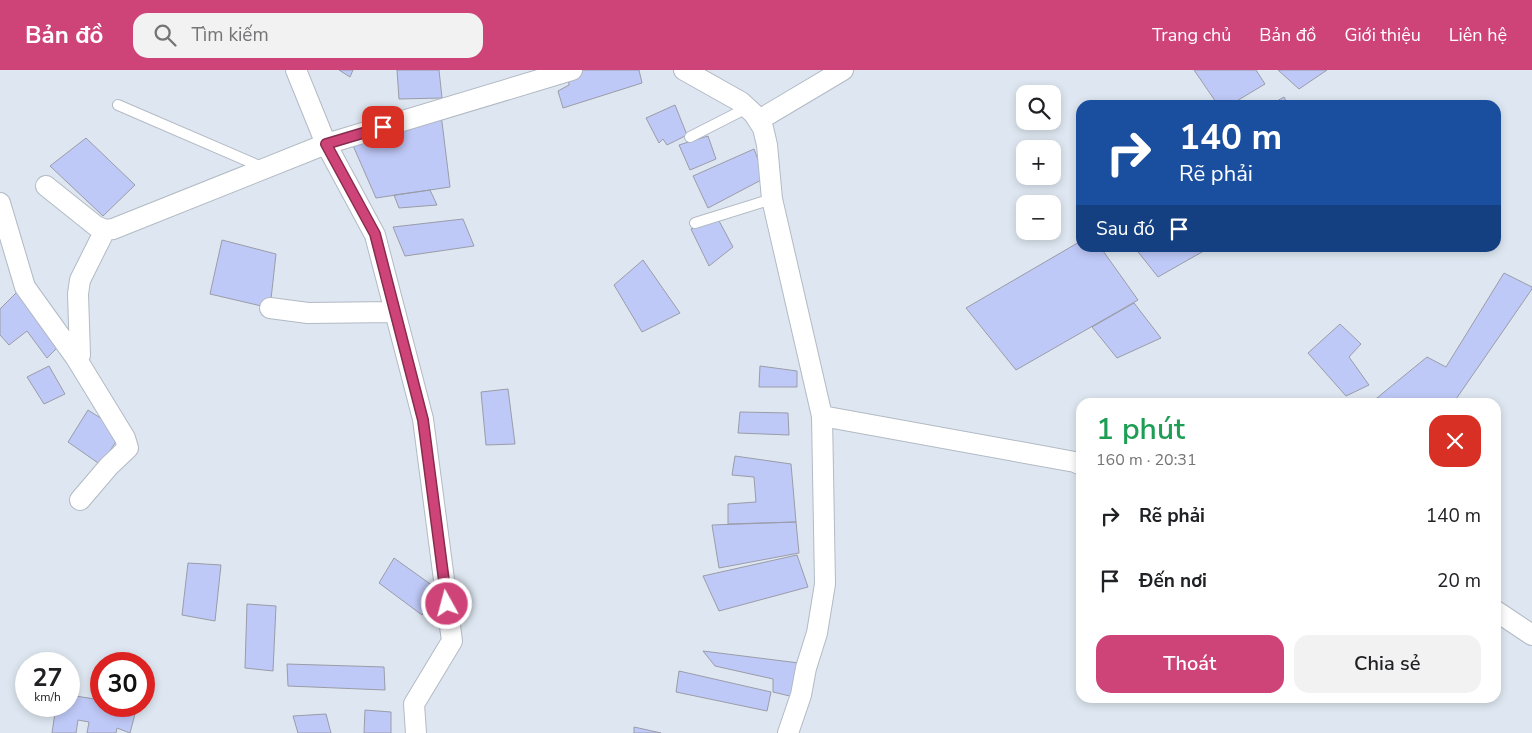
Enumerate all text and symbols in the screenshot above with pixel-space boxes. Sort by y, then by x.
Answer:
search box [133,13,483,58]
text: Bản đồ [25,19,103,51]
icon: search [151,21,179,49]
text: Tìm kiếm [191,22,269,48]
text: Trang chủ [1152,23,1231,47]
text: Bản đồ [1259,23,1316,47]
text: Giới thiệu [1344,23,1421,47]
text: Liên hệ [1449,23,1507,47]
map controls [1016,85,1061,240]
button: search [1016,85,1061,130]
pin [362,106,404,148]
icon: arrive [369,113,397,141]
text: 140 m [1179,114,1282,161]
icon: right [1096,120,1161,185]
button: + [1016,140,1061,185]
text: Rẽ phải [1179,159,1253,189]
button: − [1016,195,1061,240]
icon: arrive [1165,215,1193,243]
text: Sau đó [1096,216,1155,242]
text: 1 phút [1096,409,1185,450]
button: close [1429,415,1481,467]
text: 160 m · 20:31 [1096,449,1197,471]
icon: right [1096,502,1124,530]
text: Rẽ phải [1139,503,1205,529]
text: 140 m [1426,503,1481,529]
icon: arrive [1096,567,1124,595]
text: Đến nơi [1139,568,1207,594]
text: 20 m [1437,568,1481,594]
position arrow [420,577,472,629]
button: Thoát [1096,635,1284,693]
button: Chia sẻ [1294,635,1481,693]
speed limit sign: 30 [90,652,155,717]
text: 27 [32,661,63,695]
text: km/h [34,689,61,705]

